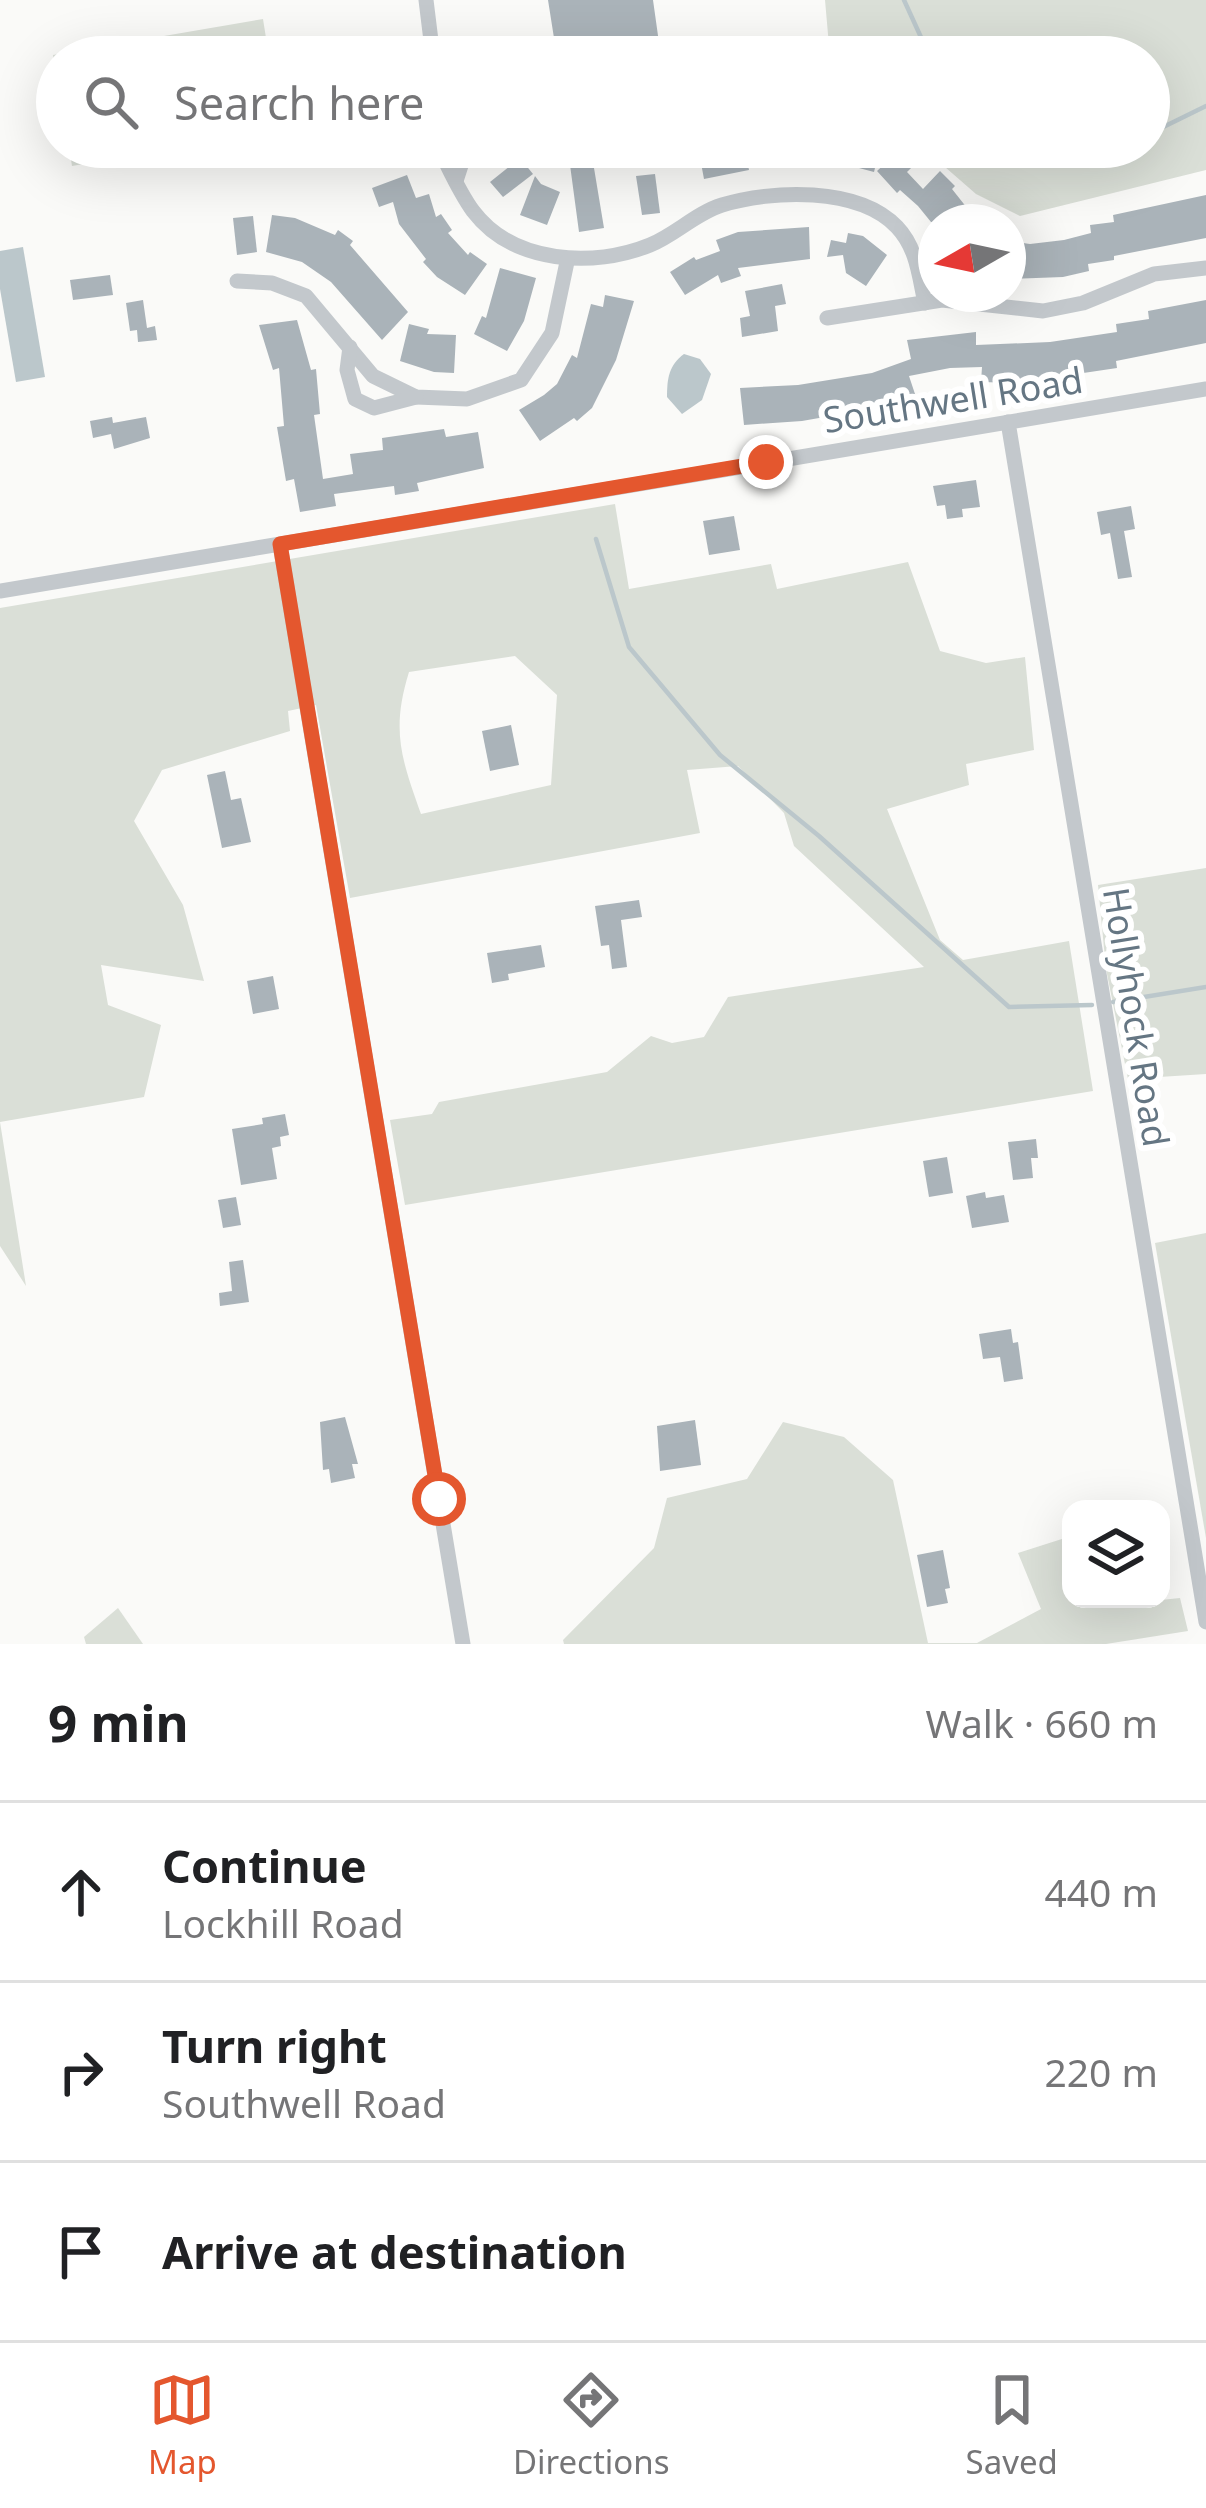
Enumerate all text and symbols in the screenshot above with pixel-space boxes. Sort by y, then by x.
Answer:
search box [36,36,1170,168]
icon: search [78,69,144,135]
text: Search here [174,72,424,133]
north arrow [918,204,1026,312]
street label: Southwell Road [820,355,1086,444]
route end [739,435,793,489]
street label: Hollyhock Road [1092,884,1181,1150]
route start [412,1472,466,1526]
map controls [1062,1500,1170,1608]
button: layers [1062,1500,1170,1608]
text: 9 min [48,1687,189,1757]
text: Walk · 660 m [925,1696,1158,1749]
text: Continue [162,1835,367,1896]
icon: ahead [48,1859,114,1925]
text: 440 m [1044,1865,1158,1918]
text: Lockhill Road [162,1896,404,1949]
text: Turn right [162,2015,387,2076]
icon: right [48,2039,114,2105]
text: 220 m [1044,2045,1158,2098]
text: Southwell Road [162,2076,446,2129]
icon: arrive [48,2219,114,2285]
text: Arrive at destination [162,2221,627,2282]
tab: Map [148,2367,217,2484]
tab: Directions [513,2367,670,2484]
tab: Saved [966,2367,1058,2484]

